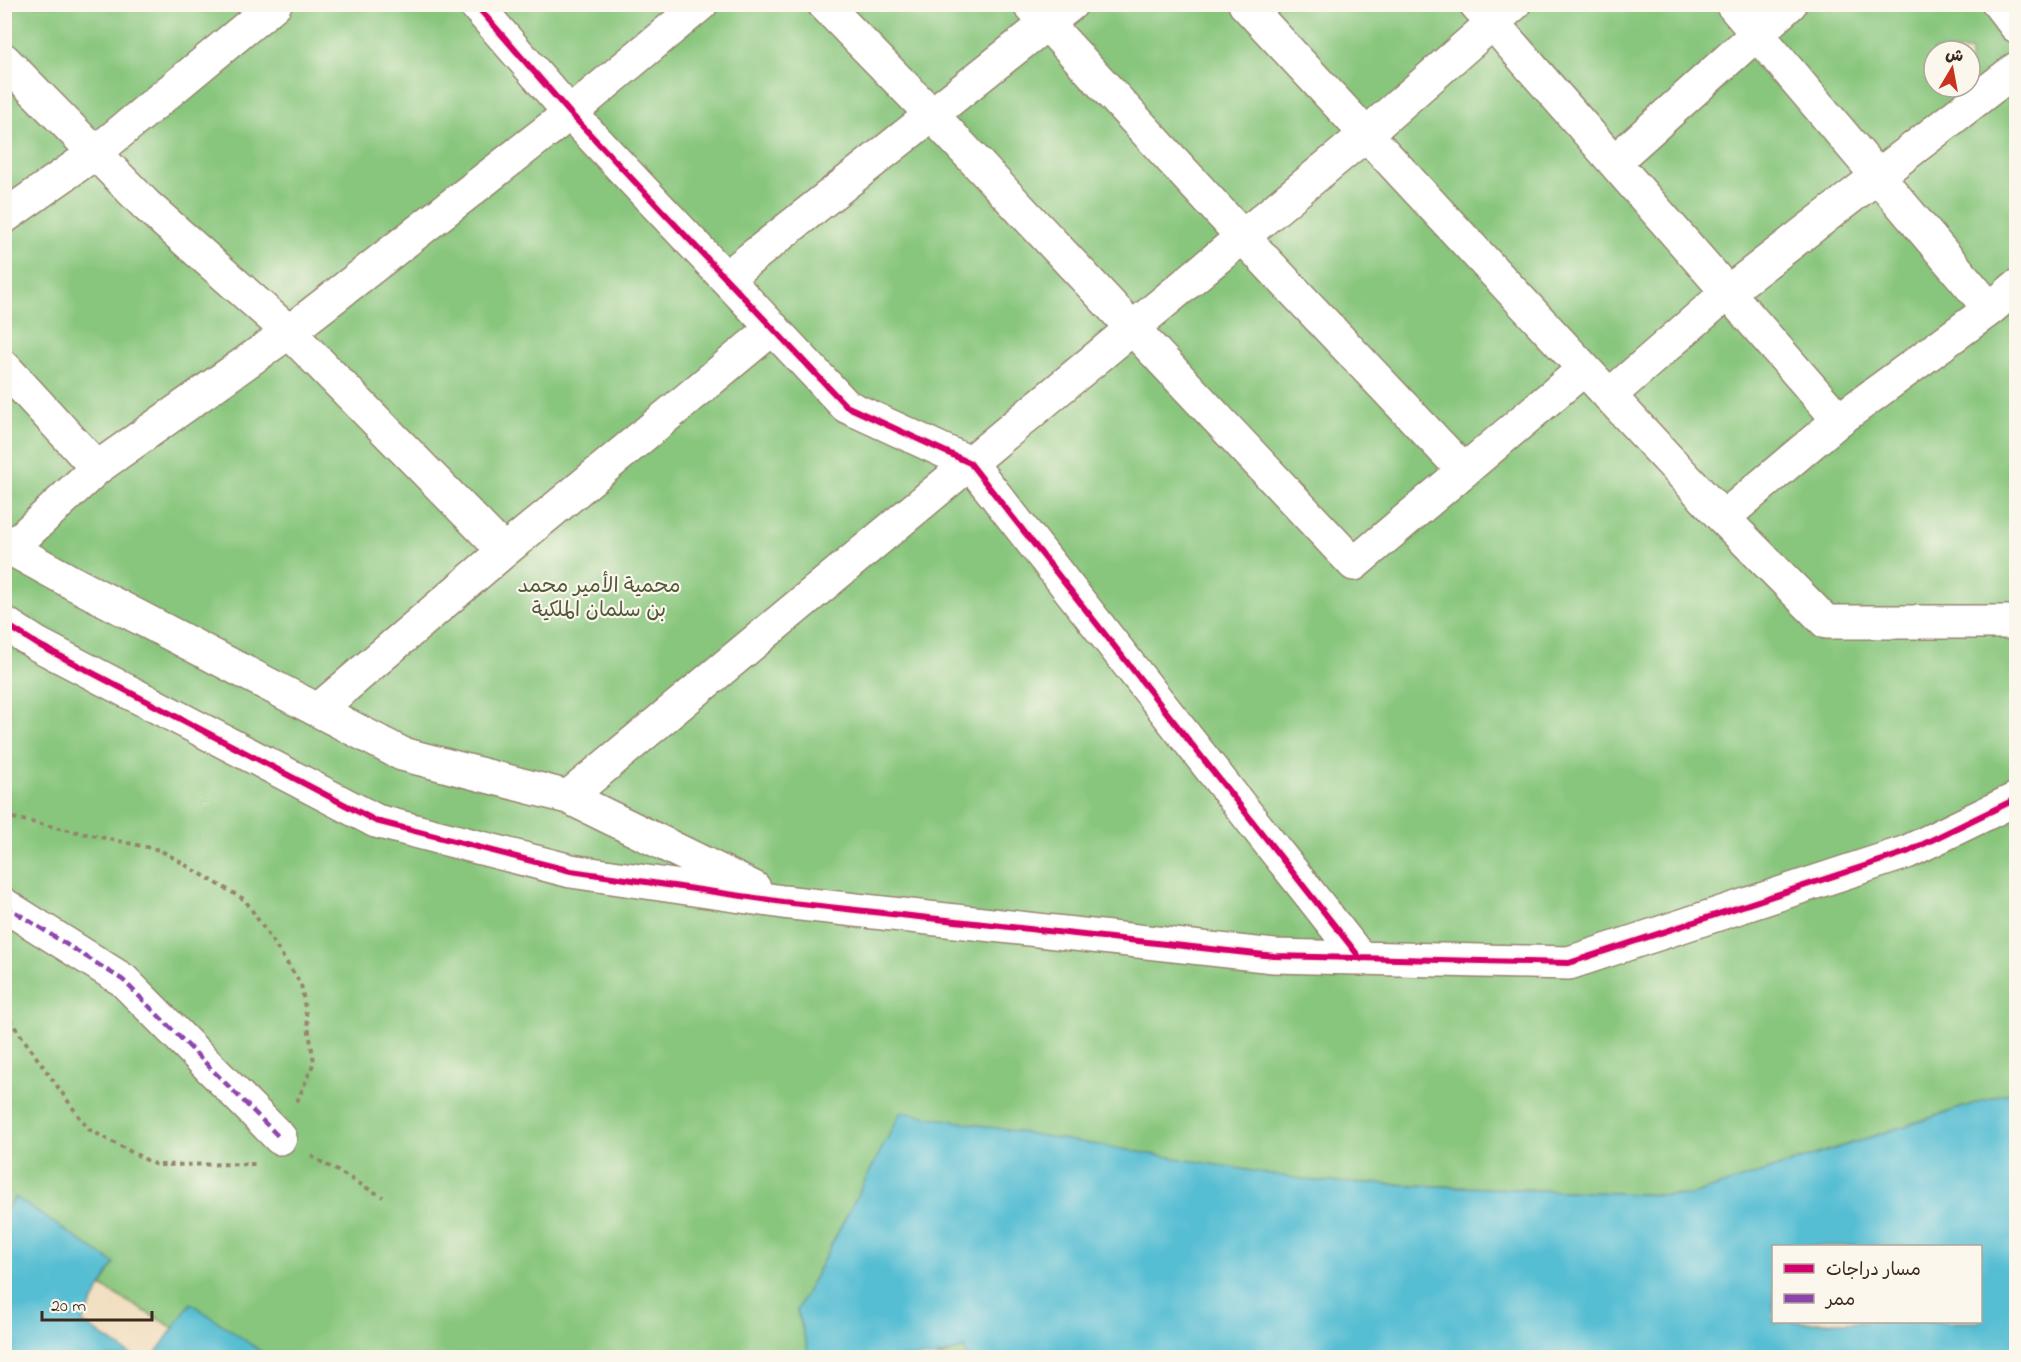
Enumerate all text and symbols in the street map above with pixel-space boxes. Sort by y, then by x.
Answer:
north arrow [1922,39,1982,99]
text: ش [1944,43,1965,70]
park label: محمية الأمير محمد بن سلمان الملكية [518,571,680,626]
legend [1772,1245,1982,1323]
text: مسار دراجات [1826,1258,1921,1284]
scale bar [42,1284,152,1322]
text: ممر [1824,1288,1855,1314]
text: 20 m [51,1294,86,1320]

